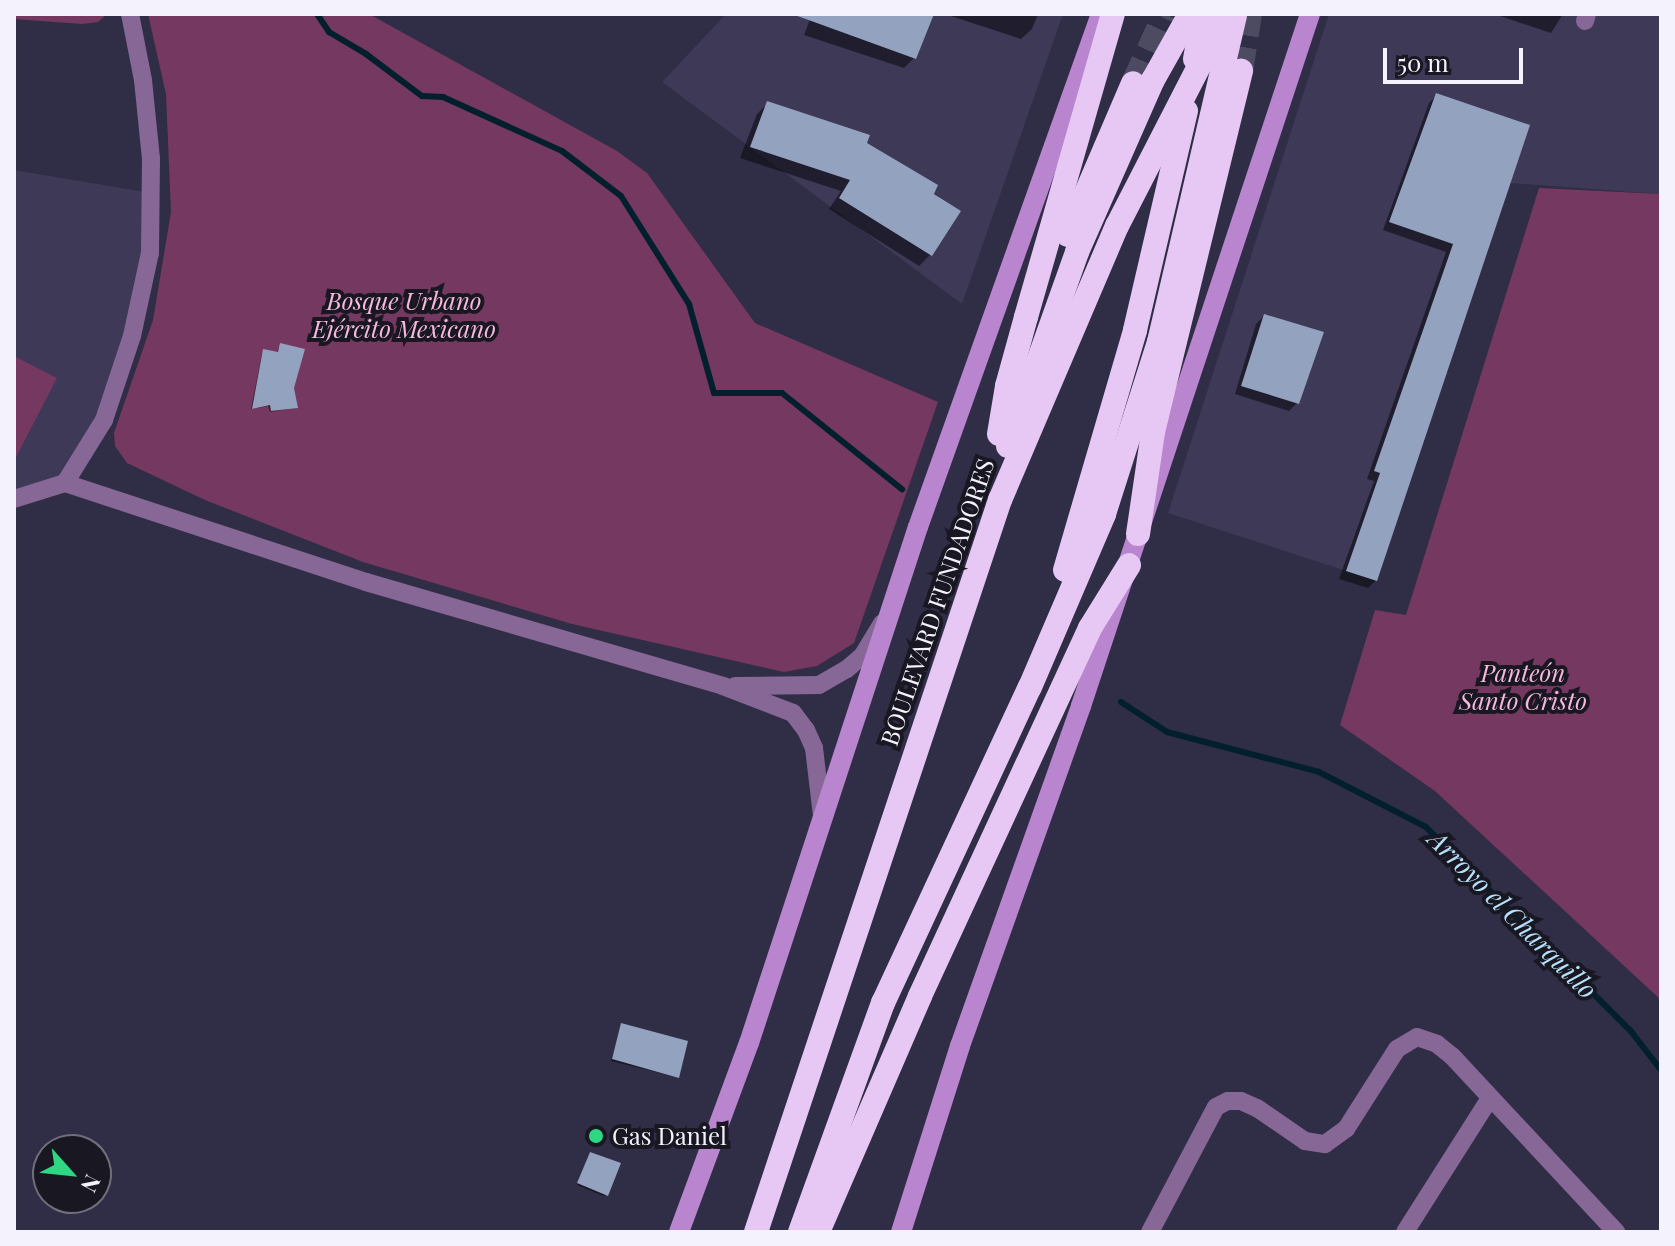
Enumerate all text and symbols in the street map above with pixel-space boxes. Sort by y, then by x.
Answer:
scale bar [1387,32,1527,82]
text: 50 m [1397,46,1449,78]
park label: Bosque Urbano Ejército Mexicano [312,287,496,343]
street label: BOULEVARD FUNDADORES [874,455,1000,749]
park label: Panteón Santo Cristo [1459,659,1587,715]
water label: Arroyo el Charquillo [1422,823,1604,1005]
place label: Gas Daniel [612,1122,727,1150]
marker: Gas Daniel [587,1127,605,1145]
north arrow [32,1134,112,1214]
text: N [75,1170,109,1198]

